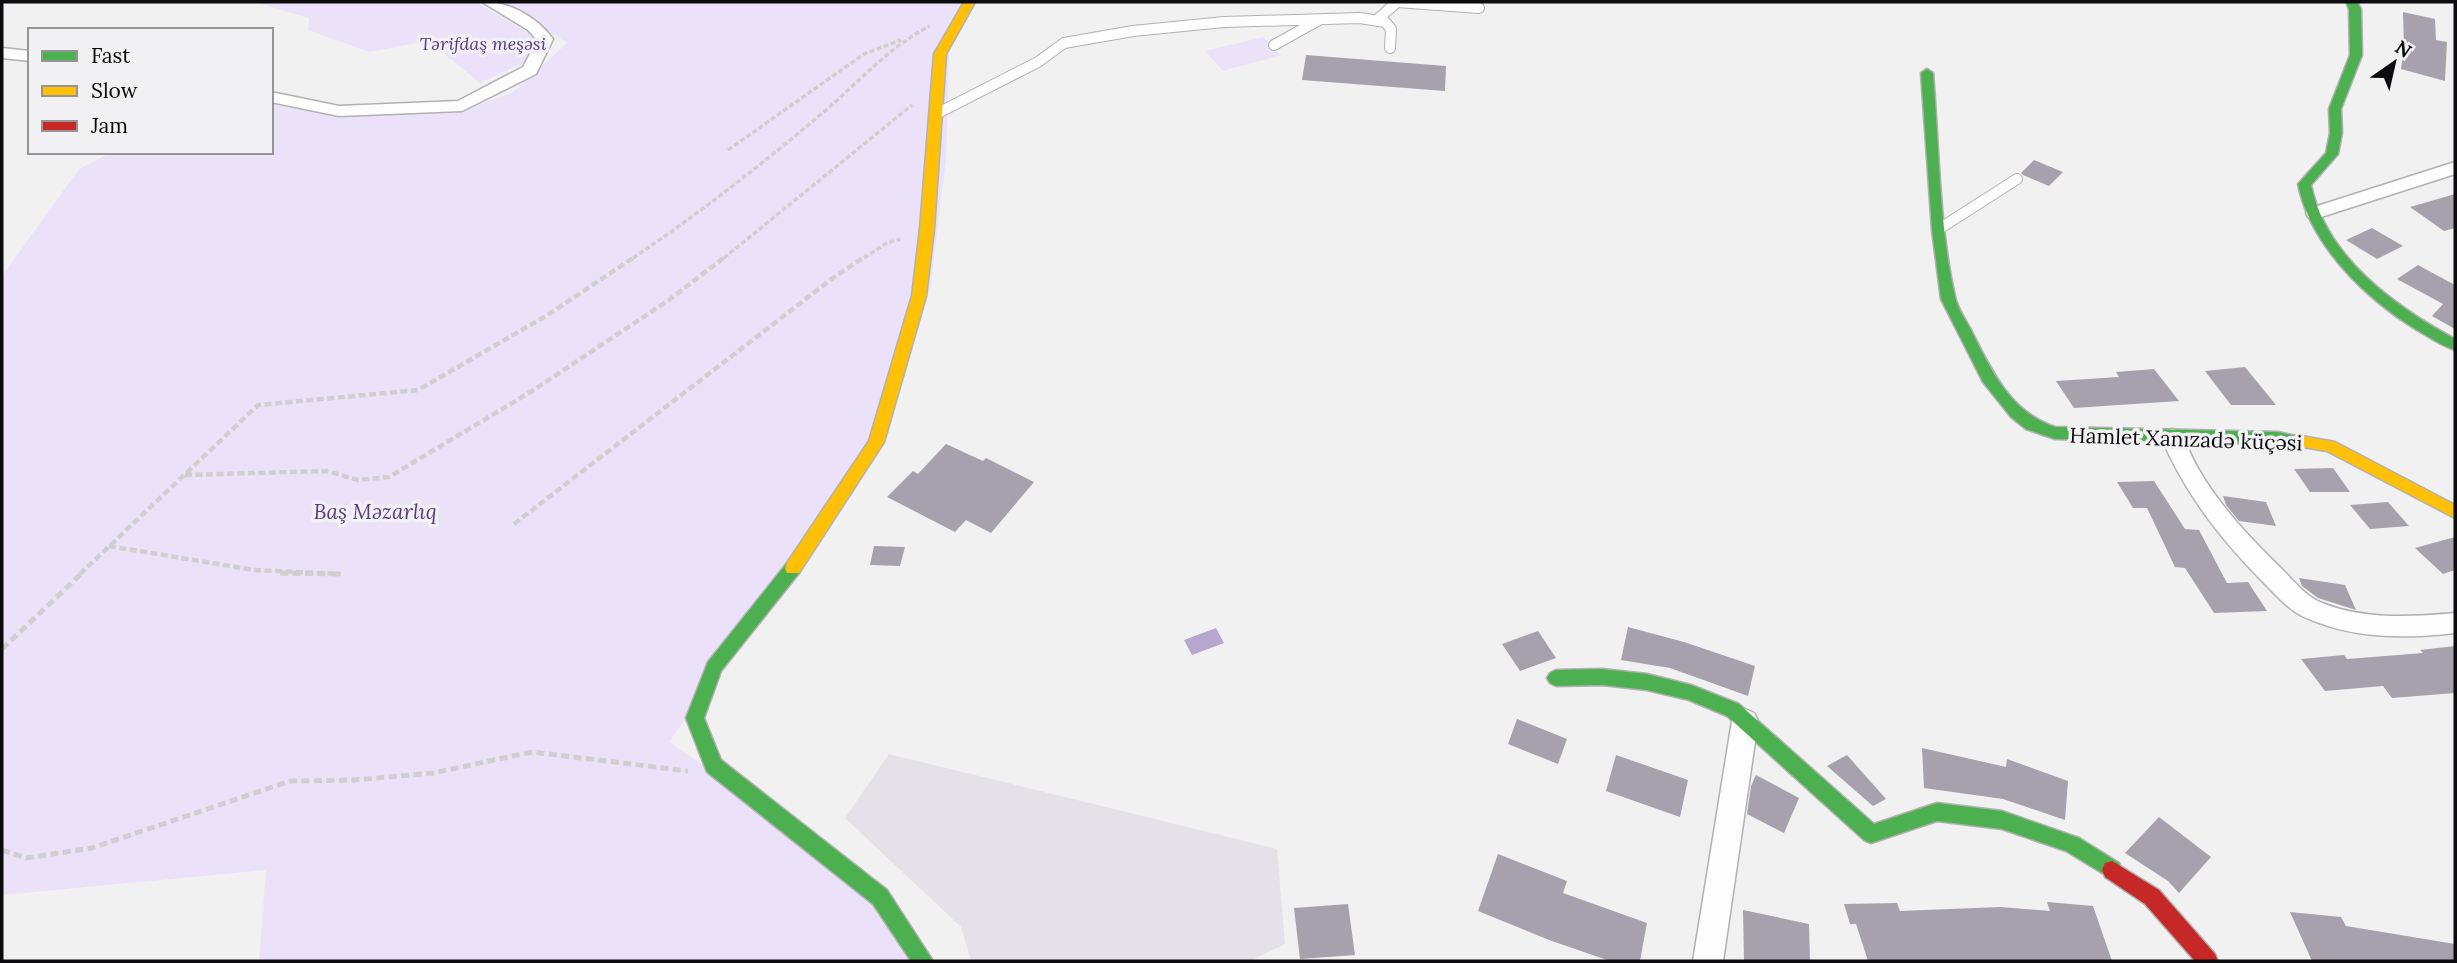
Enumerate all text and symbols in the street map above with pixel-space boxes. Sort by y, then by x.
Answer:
legend [28,28,273,154]
north arrow [2359,28,2429,98]
park label: Tərifdaş meşəsi [420,32,546,55]
text: N [2391,35,2417,63]
text: Fast [91,42,131,69]
text: Slow [91,77,138,104]
text: Jam [90,112,128,139]
street label: Hamlet Xanızadə küçəsi [2069,421,2303,457]
park label: Baş Məzarlıq [313,498,437,525]

